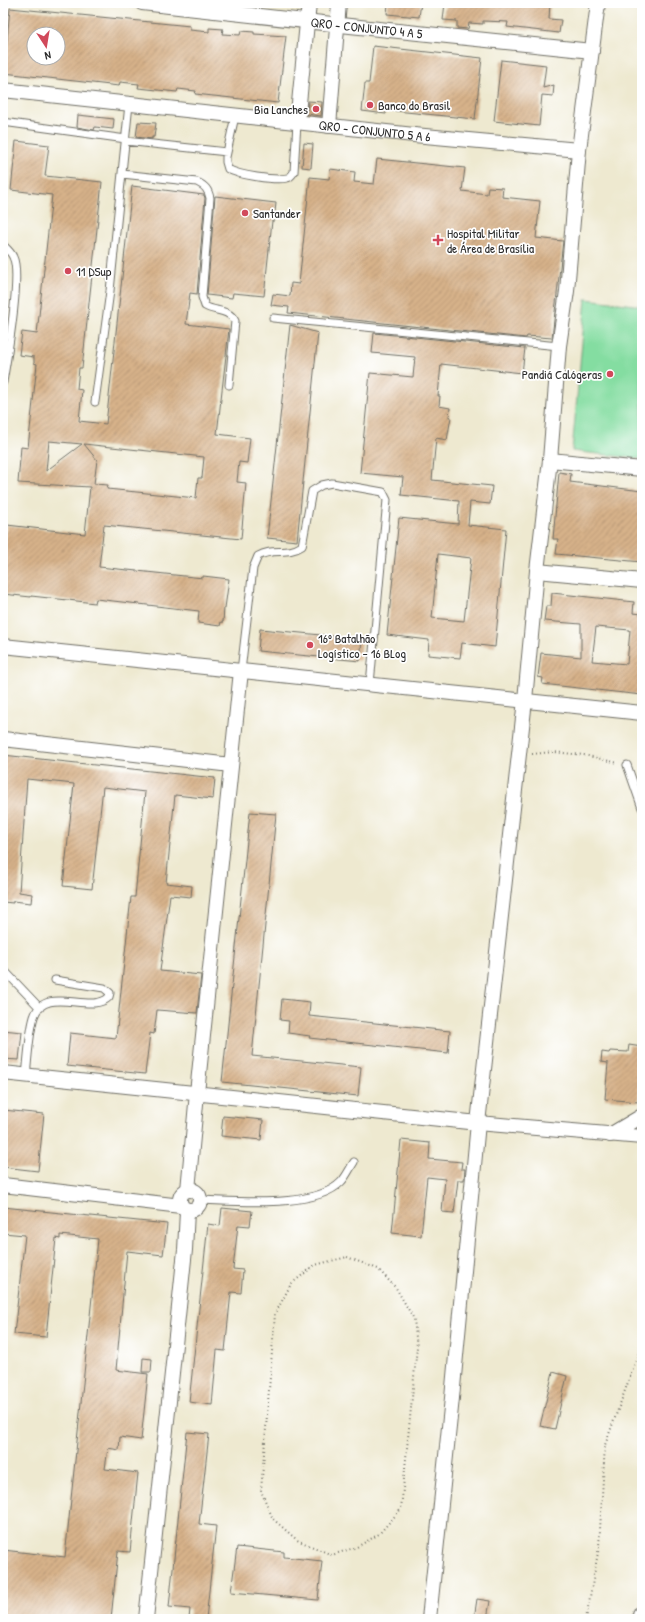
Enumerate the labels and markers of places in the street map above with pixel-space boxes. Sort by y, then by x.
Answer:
place label: Banco do Brasil [378,96,451,114]
place label: Bia Lanches [254,100,308,118]
marker: Banco do Brasil [365,100,375,110]
marker: Bia Lanches [311,104,321,114]
place label: Santander [253,204,301,222]
marker: Santander [240,208,250,218]
place label: Hospital Militar de Área de Brasília [447,224,534,257]
marker: Hospital Militar de Área de Brasília [432,234,444,246]
place label: 11 DSup [76,262,112,280]
marker: 11 DSup [63,266,73,276]
place label: Pandiá Calógeras [522,365,602,383]
marker: Pandiá Calógeras [605,369,615,379]
place label: 16º Batalhão Logístico - 16 BLog [318,629,406,662]
marker: 16º Batalhão Logístico - 16 BLog [305,640,315,650]

